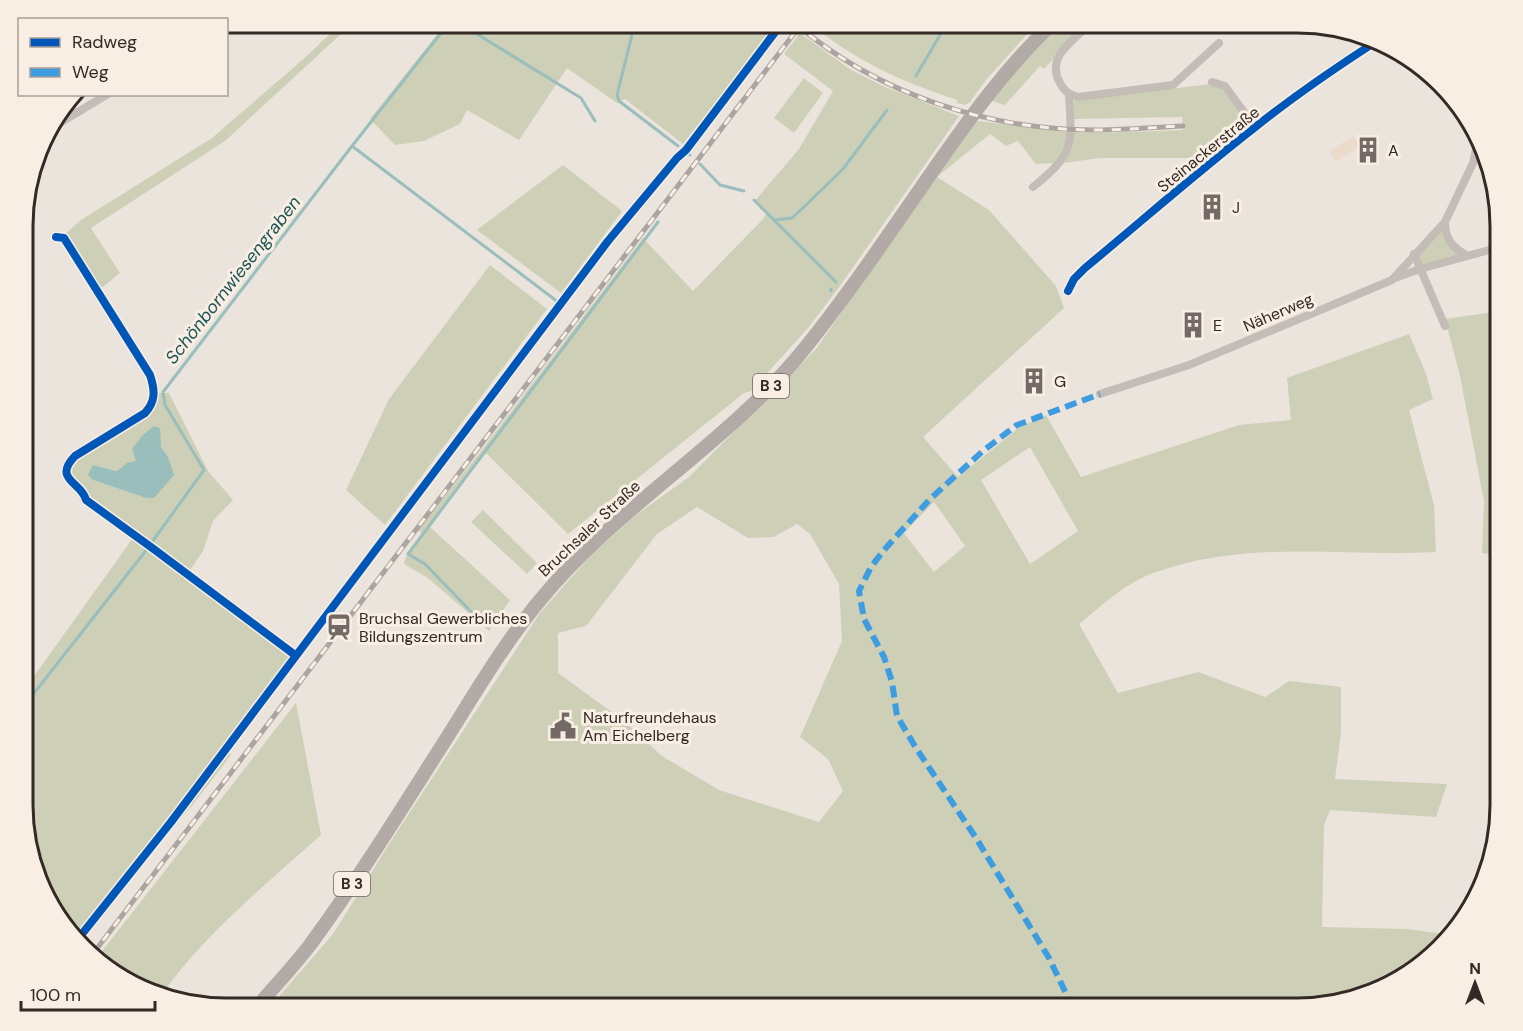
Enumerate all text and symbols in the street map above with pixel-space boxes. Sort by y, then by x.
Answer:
legend [18,18,228,96]
text: Radweg [72,30,137,54]
text: Weg [72,60,109,84]
street label: Steinackerstraße [1153,102,1264,197]
building icon: A [1353,135,1383,165]
place label: A [1388,140,1399,161]
water label: Schönbornwiesengraben [160,191,306,369]
building icon: J [1197,192,1227,222]
place label: J [1232,197,1240,218]
street label: Näherweg [1240,288,1316,337]
building icon: E [1178,310,1208,340]
place label: E [1213,315,1222,336]
building icon: G [1019,366,1049,396]
place label: G [1054,371,1066,392]
road number: B 3 [753,374,789,398]
street label: Bruchsaler Straße [534,476,645,581]
place label: Bruchsal Gewerbliches Bildungszentrum [359,608,527,647]
station icon: Bruchsal Gewerbliches Bildungszentrum [324,612,354,642]
place label: Naturfreundehaus Am Eichelberg [583,707,717,746]
public building icon: Naturfreundehaus Am Eichelberg [548,711,578,741]
road number: B 3 [334,872,370,896]
north arrow [1445,953,1505,1013]
text: N [1469,958,1481,979]
scale bar [21,974,154,1012]
text: 100 m [30,983,81,1007]

